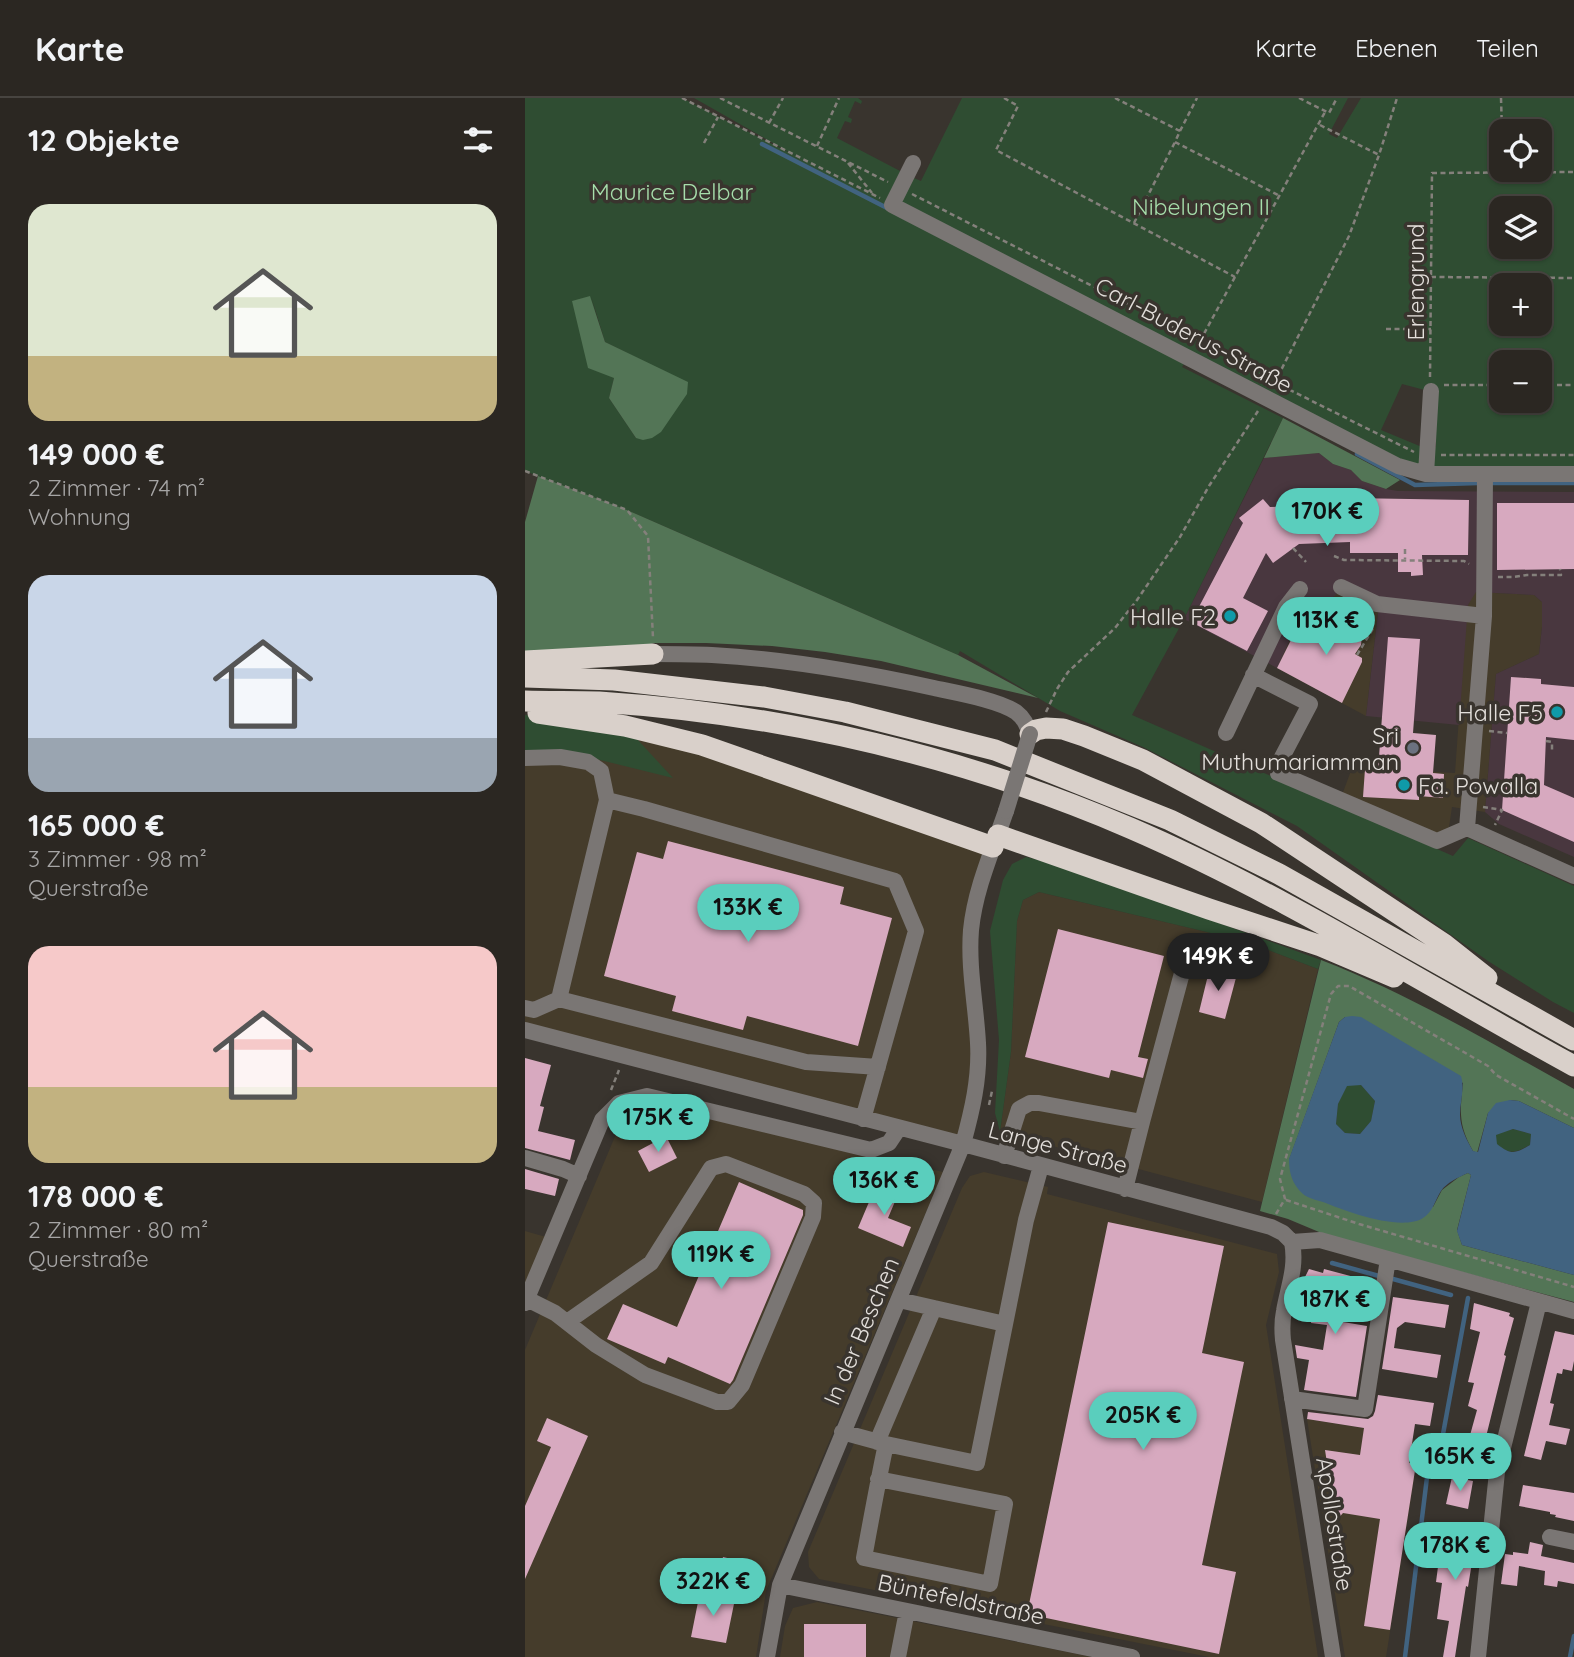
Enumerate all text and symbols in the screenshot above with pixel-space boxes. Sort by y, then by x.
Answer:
text: Karte [35,28,124,69]
text: Karte [1255,33,1317,63]
text: Ebenen [1355,33,1438,63]
text: Teilen [1476,33,1539,63]
map controls [1489,119,1552,413]
button: locate [1489,119,1552,182]
text: 12 Objekte [28,121,180,159]
icon: filters [459,121,497,159]
park label: Maurice Delbar [591,177,753,206]
park label: Nibelungen II [1132,192,1270,221]
button: layers [1489,196,1552,259]
street label: Erlengrund [1401,224,1430,340]
icon: home [200,250,326,376]
street label: Carl-Buderus-Straße [1091,271,1297,399]
button: + [1489,273,1552,336]
button: − [1489,350,1552,413]
text: 149 000 € [28,435,165,473]
text: 2 Zimmer · 74 m² [28,473,205,502]
pin: 170K € [1270,489,1384,548]
text: 170K € [1291,496,1363,525]
text: Wohnung [28,502,131,531]
pin: 113K € [1269,598,1383,657]
place label: Halle F2 [1130,602,1216,631]
text: 113K € [1293,605,1359,634]
marker: Halle F2 [1222,608,1238,624]
icon: home [200,621,326,747]
place label: Halle F5 [1457,698,1543,727]
marker: Halle F5 [1549,704,1565,720]
place label: Sri Muthumariamman [1201,721,1399,776]
marker: Sri Muthumariamman [1405,740,1421,756]
place label: Fa. Powalla [1418,771,1538,800]
marker: Fa. Powalla [1396,777,1412,793]
text: 165 000 € [28,806,164,844]
text: 3 Zimmer · 98 m² [28,844,207,873]
text: Querstraße [28,873,149,902]
pin: 133K € [691,884,805,944]
text: 133K € [713,892,783,921]
pin: 149K € [1161,934,1275,993]
text: 149K € [1182,941,1254,970]
icon: home [200,992,326,1118]
pin: 175K € [601,1094,715,1154]
text: 175K € [623,1102,693,1131]
street label: Lange Straße [985,1115,1131,1179]
pin: 136K € [827,1158,941,1217]
text: 136K € [849,1165,919,1194]
text: 178 000 € [28,1177,163,1215]
text: 2 Zimmer · 80 m² [28,1215,208,1244]
pin: 119K € [664,1232,778,1291]
text: 119K € [688,1239,754,1268]
text: Querstraße [28,1244,149,1273]
street label: In der Beschen [817,1253,905,1409]
pin: 187K € [1278,1276,1392,1336]
text: 187K € [1300,1284,1370,1313]
pin: 205K € [1086,1392,1200,1452]
text: 205K € [1105,1400,1181,1429]
pin: 165K € [1403,1434,1517,1493]
text: 165K € [1425,1441,1495,1470]
street label: Apollostraße [1310,1455,1360,1593]
pin: 178K € [1398,1522,1512,1582]
text: 178K € [1420,1530,1490,1559]
pin: 322K € [656,1558,770,1618]
text: 322K € [676,1566,750,1595]
street label: Büntefeldstraße [875,1567,1047,1631]

